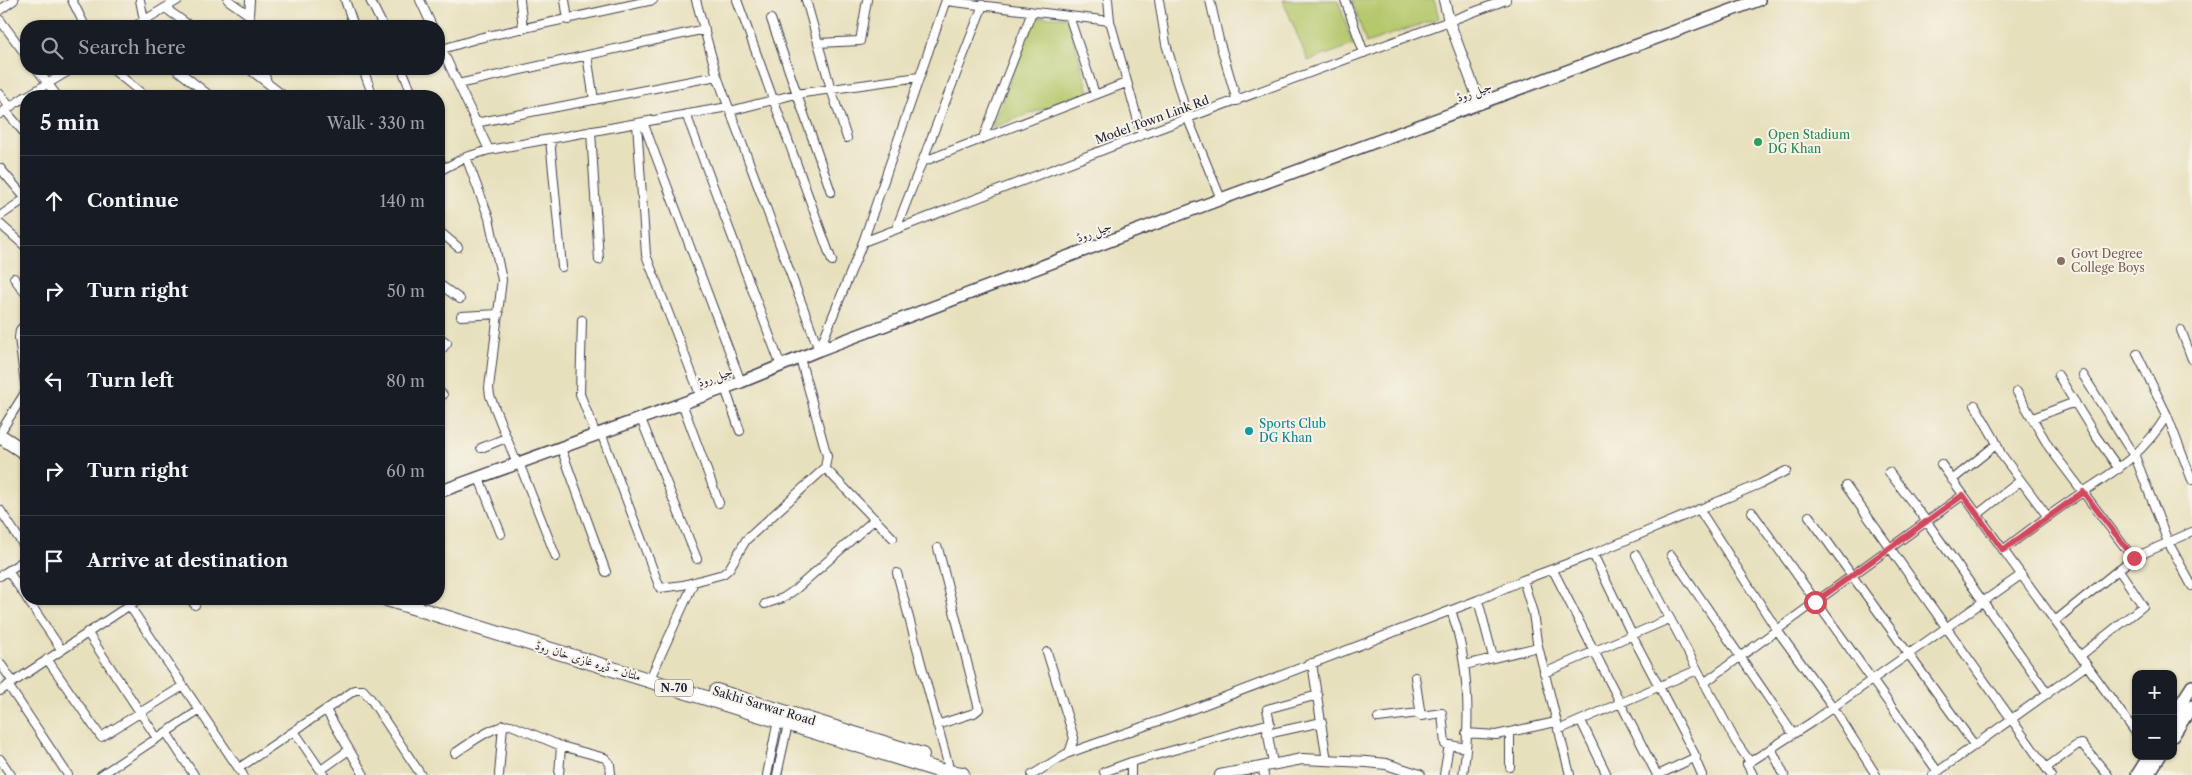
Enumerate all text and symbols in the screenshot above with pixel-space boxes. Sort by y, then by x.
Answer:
search box [20,20,445,75]
icon: search [38,34,66,62]
text: Search here [78,36,186,59]
street label: جیل روڈ [1454,78,1494,107]
street label: Model Town Link Rd [1093,92,1211,147]
text: 5 min [40,110,100,135]
text: Walk · 330 m [327,113,425,133]
place label: Open Stadium DG Khan [1768,127,1850,156]
marker: Open Stadium DG Khan [1752,136,1764,148]
icon: ahead [40,187,68,215]
text: Continue [87,189,179,212]
text: 140 m [380,191,425,211]
street label: جیل روڈ [1074,218,1114,247]
place label: Govt Degree College Boys [2071,246,2145,275]
marker: Govt Degree College Boys [2055,255,2067,267]
icon: right [40,277,68,305]
text: Turn right [87,279,188,302]
text: 50 m [387,281,425,301]
street label: جیل روڈ [695,363,735,392]
icon: left [40,367,68,395]
text: Turn left [87,369,174,392]
text: 80 m [386,371,425,391]
place label: Sports Club DG Khan [1259,416,1326,445]
marker: Sports Club DG Khan [1243,425,1255,437]
icon: right [40,457,68,485]
text: Turn right [87,459,188,482]
text: 60 m [386,461,425,481]
icon: arrive [40,547,68,575]
route end [2123,547,2146,570]
text: Arrive at destination [87,549,288,572]
route start [1804,591,1827,614]
street label: ملتان - ڈیرہ غازی خان روڈ [533,637,643,685]
map controls [2132,670,2177,760]
button: + [2132,670,2177,715]
road number: N-70 [655,680,693,696]
street label: Sakhi Sarwar Road [711,683,818,729]
button: − [2132,715,2177,760]

